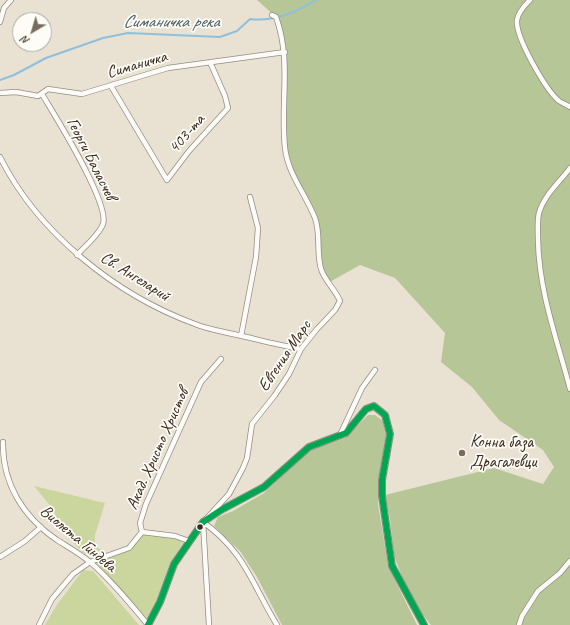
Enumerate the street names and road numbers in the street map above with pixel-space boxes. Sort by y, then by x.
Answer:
street label: Симаничка [105,47,169,83]
street label: 403-та [165,110,209,158]
street label: Георги Баласчев [62,114,120,204]
street label: Св. Ангеларий [97,248,173,306]
street label: Евгения Марс [254,317,316,395]
street label: Акад. Христо Христов [122,385,194,513]
street label: Виолета Гиндева [35,501,121,577]

